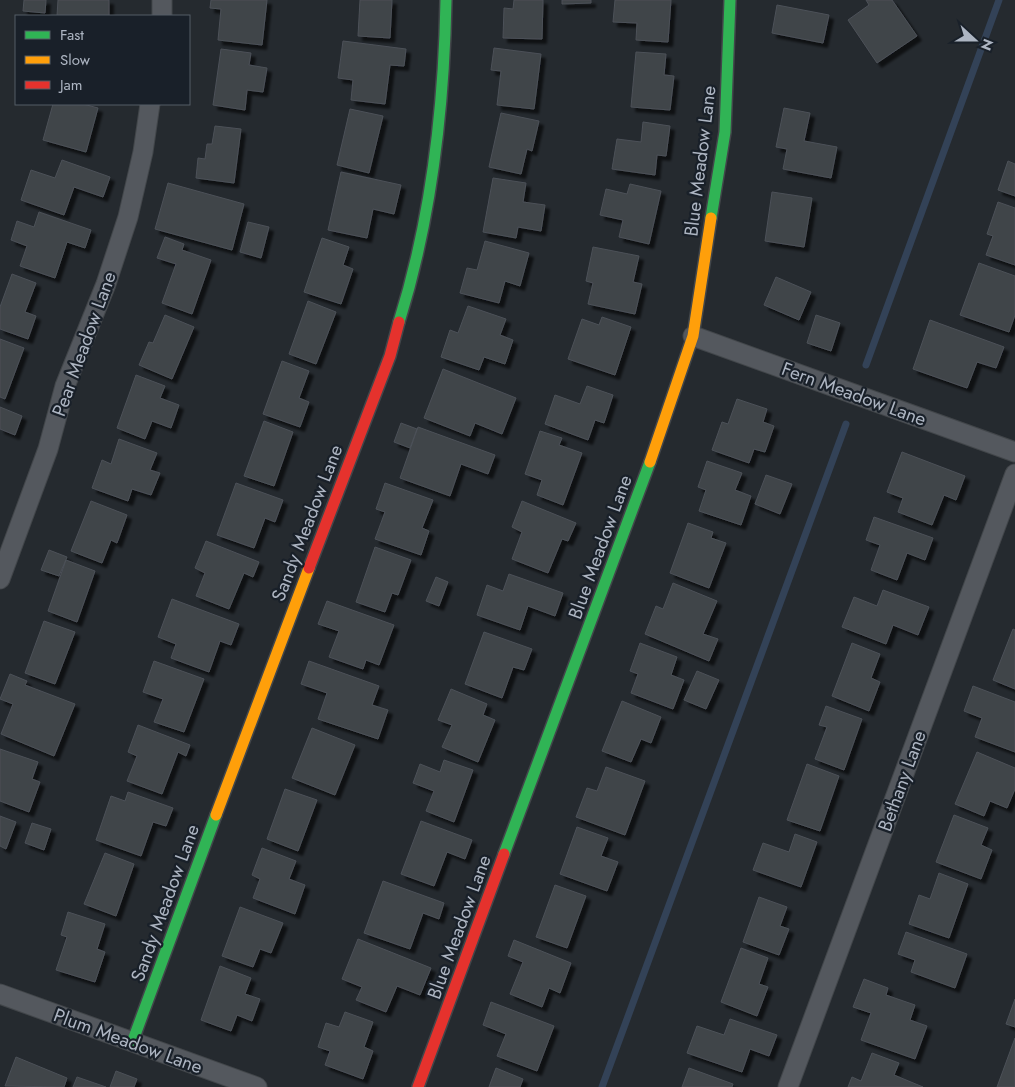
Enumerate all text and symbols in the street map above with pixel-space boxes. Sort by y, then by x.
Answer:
legend [15,15,190,105]
north arrow [950,15,1000,65]
text: Fast [60,24,84,46]
text: N [976,36,998,53]
text: Slow [60,49,91,71]
text: Jam [58,74,83,96]
street label: Blue Meadow Lane [677,84,723,238]
street label: Pear Meadow Lane [45,268,123,420]
street label: Fern Meadow Lane [778,355,930,433]
street label: Sandy Meadow Lane [265,441,349,605]
street label: Blue Meadow Lane [561,471,639,623]
street label: Bethany Lane [871,727,933,835]
street label: Sandy Meadow Lane [124,820,206,985]
street label: Blue Meadow Lane [420,851,498,1003]
street label: Plum Meadow Lane [50,1002,206,1081]

